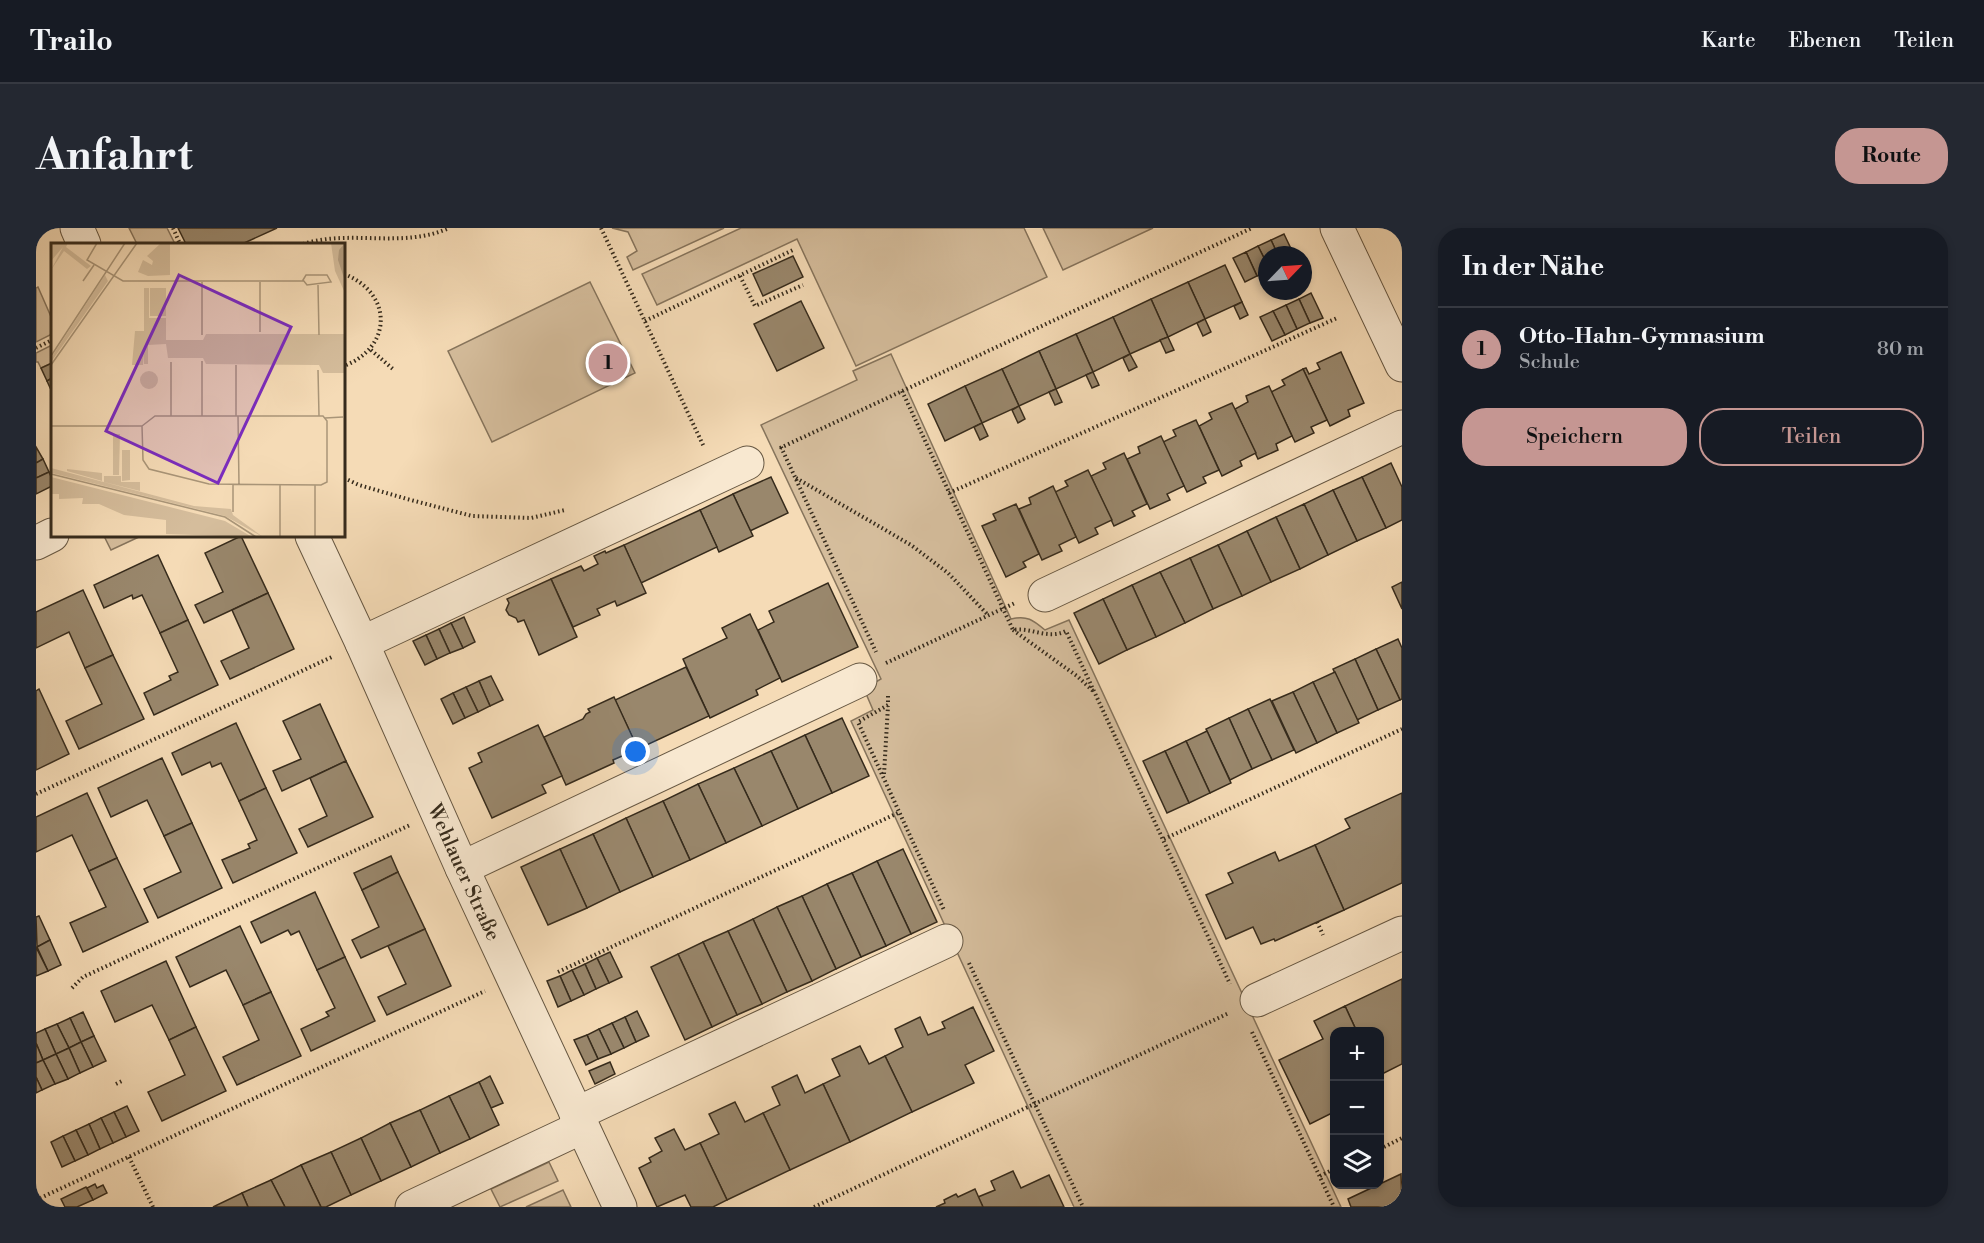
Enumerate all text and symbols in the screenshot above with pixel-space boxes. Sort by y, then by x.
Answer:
text: Trailo [30,24,113,59]
text: Karte [1701,28,1756,54]
text: Ebenen [1789,28,1861,54]
text: Teilen [1894,28,1954,54]
button: Route [1835,128,1948,184]
text: Anfahrt [36,130,193,183]
inset map [51,243,345,537]
north arrow [1258,246,1312,300]
text: In der Nähe [1462,251,1604,283]
text: Otto-Hahn-Gymnasium [1519,323,1765,350]
text: 1 [1477,337,1486,362]
text: 80 m [1877,337,1924,362]
pin: 1 [588,340,628,386]
text: Schule [1519,350,1580,375]
button: Speichern [1462,408,1687,466]
button: Teilen [1699,408,1924,466]
your location [621,737,650,766]
street label: Wehlauer Straße [421,799,505,945]
map controls [1330,1027,1384,1189]
button: + [1330,1027,1384,1081]
button: − [1330,1081,1384,1135]
button: layers [1330,1135,1384,1189]

